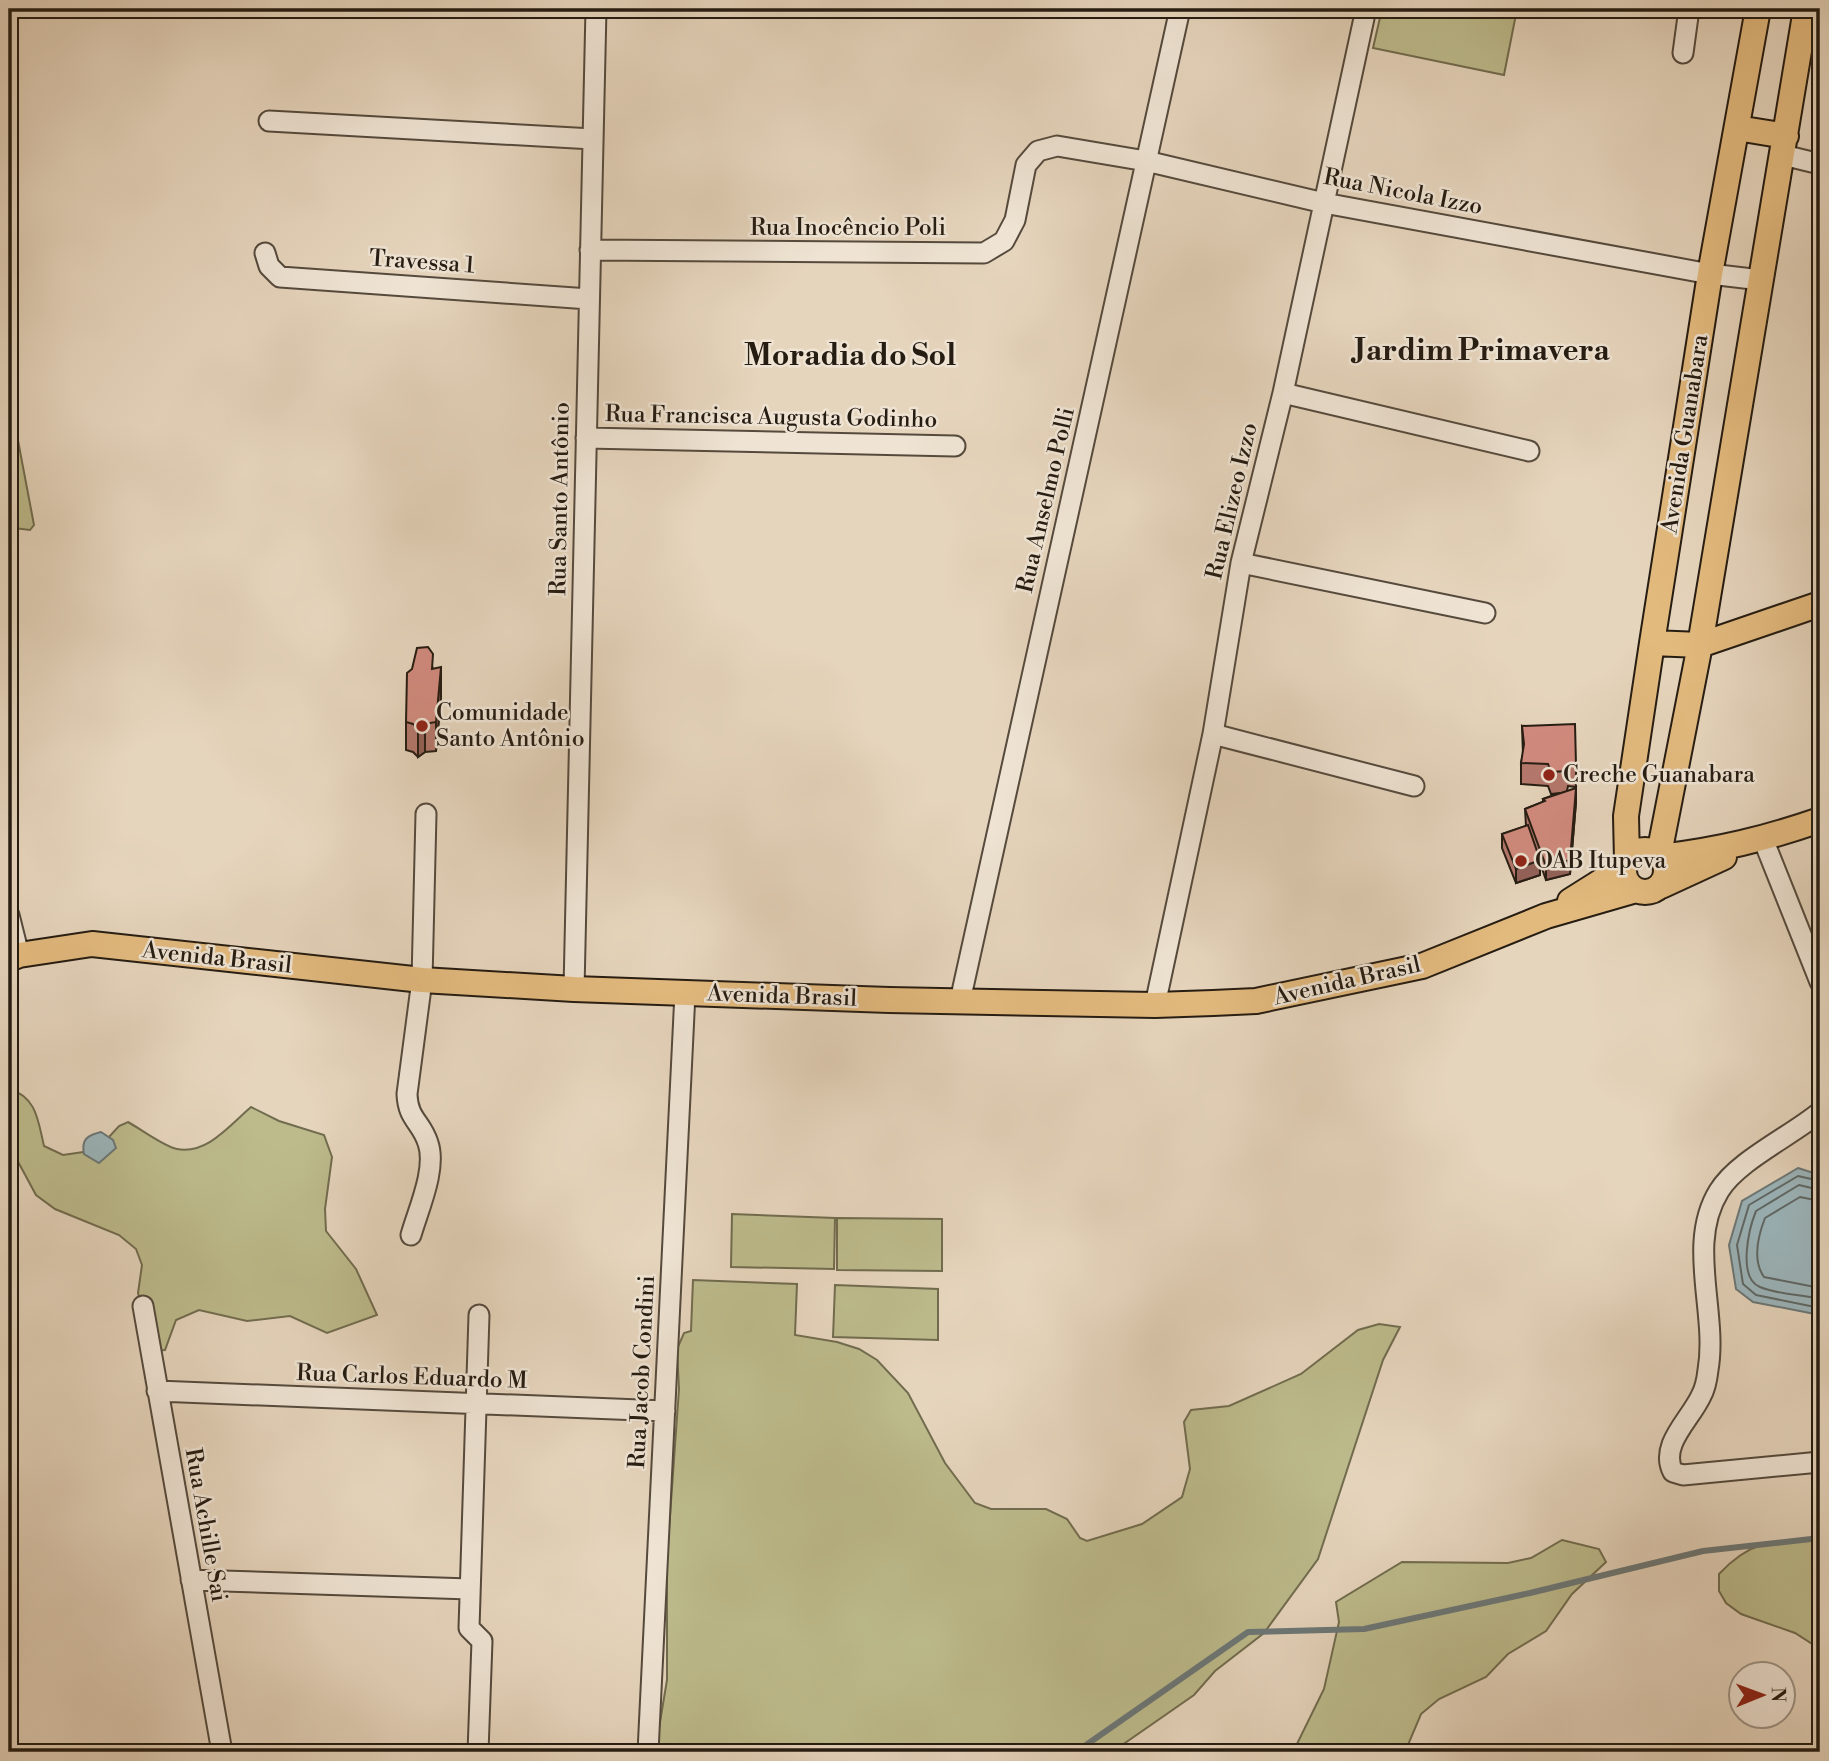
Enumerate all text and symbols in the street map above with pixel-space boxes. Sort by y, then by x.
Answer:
street label: Rua Nicola Izzo [1321,163,1485,221]
street label: Rua Inocêncio Poli [750,214,946,242]
street label: Travessa 1 [368,244,476,280]
district label: Jardim Primavera [1350,332,1610,370]
street label: Avenida Guanabara [1655,332,1715,537]
district label: Moradia do Sol [744,337,956,375]
street label: Rua Francisca Augusta Godinho [605,400,937,434]
street label: Rua Santo Antônio [544,402,576,596]
street label: Rua Anselmo Polli [1011,405,1081,595]
street label: Rua Elizeo Izzo [1200,420,1264,582]
place label: Comunidade Santo Antônio [436,699,585,753]
marker: Comunidade Santo Antônio [414,718,430,734]
place label: Creche Guanabara [1563,761,1755,789]
marker: Creche Guanabara [1541,767,1557,783]
place label: OAB Itupeva [1535,847,1667,875]
marker: OAB Itupeva [1513,853,1529,869]
street label: Avenida Brasil [140,936,293,980]
street label: Avenida Brasil [1270,950,1424,1012]
street label: Avenida Brasil [705,979,858,1013]
street label: Rua Jacob Condini [623,1275,661,1469]
street label: Rua Carlos Eduardo M [296,1359,529,1395]
street label: Rua Achille Sai [179,1446,233,1604]
north arrow [1728,1660,1798,1730]
text: N [1766,1687,1790,1702]

